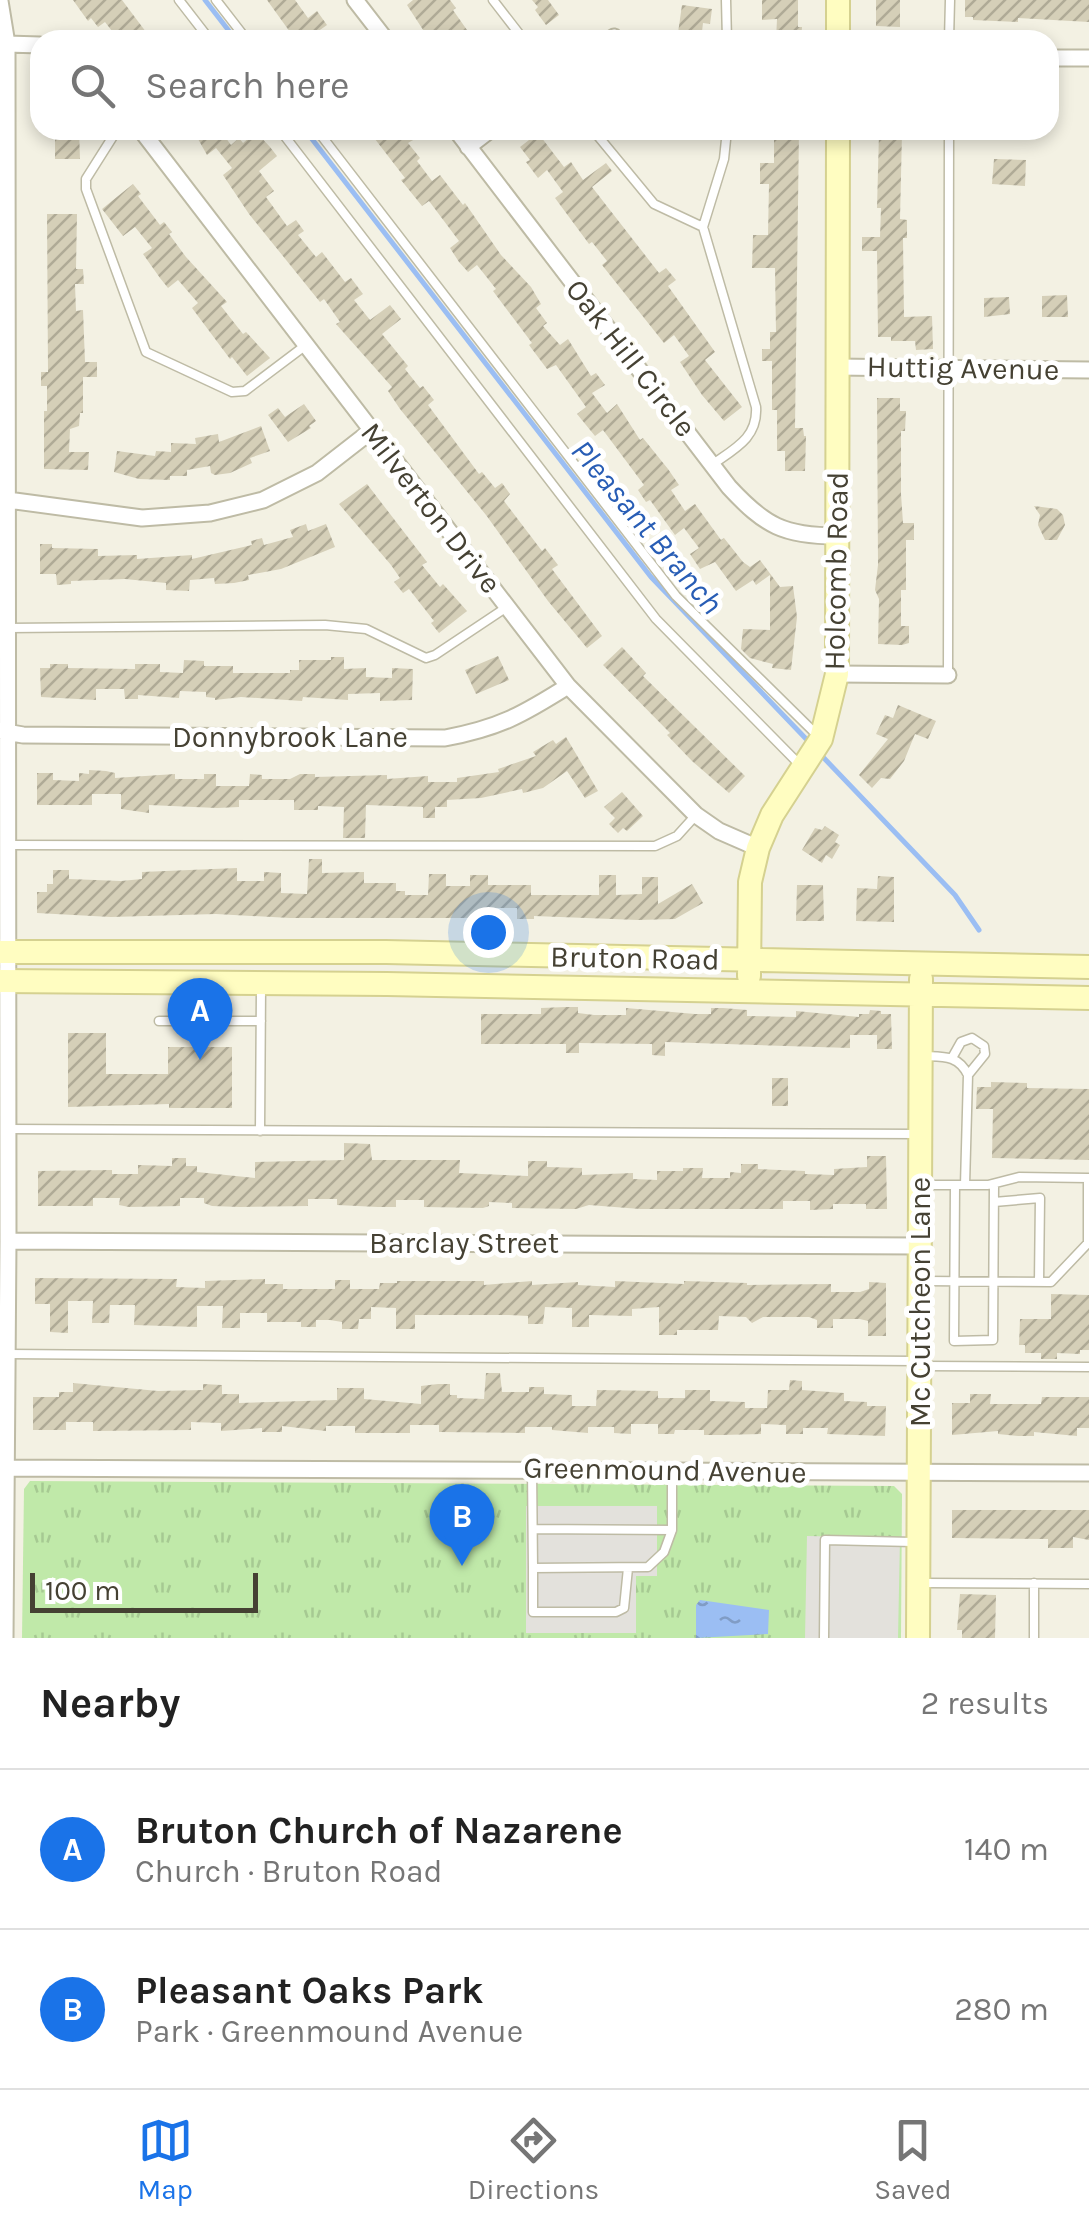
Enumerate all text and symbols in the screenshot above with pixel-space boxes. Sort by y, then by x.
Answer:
search box [30,30,1059,140]
icon: search [65,58,120,113]
text: Search here [145,63,349,108]
street label: Oak Hill Circle [558,272,704,444]
street label: Huttig Avenue [866,348,1060,388]
street label: Milverton Drive [353,415,509,601]
water label: Pleasant Branch [563,432,731,622]
street label: Holcomb Road [816,471,856,671]
street label: Donnybrook Lane [172,719,408,755]
your location [463,907,514,958]
street label: Bruton Road [550,939,720,977]
pin: A [168,978,232,1060]
street label: Mc Cutcheon Lane [902,1177,938,1427]
street label: Barclay Street [369,1225,559,1261]
street label: Greenmound Avenue [523,1450,807,1490]
pin: B [430,1484,494,1566]
scale bar [30,1568,258,1612]
text: 100 m [45,1574,120,1607]
text: Nearby [40,1678,180,1728]
text: 2 results [921,1685,1049,1722]
text: Bruton Church of Nazarene [135,1808,623,1853]
text: A [62,1831,83,1868]
text: 140 m [964,1831,1049,1868]
text: Church · Bruton Road [135,1853,443,1890]
text: Pleasant Oaks Park [135,1968,484,2013]
text: B [62,1991,83,2028]
text: 280 m [954,1991,1049,2028]
text: Park · Greenmound Avenue [135,2013,523,2050]
tab: Map [137,2113,193,2206]
tab: Directions [468,2113,599,2206]
tab: Saved [874,2113,952,2206]

